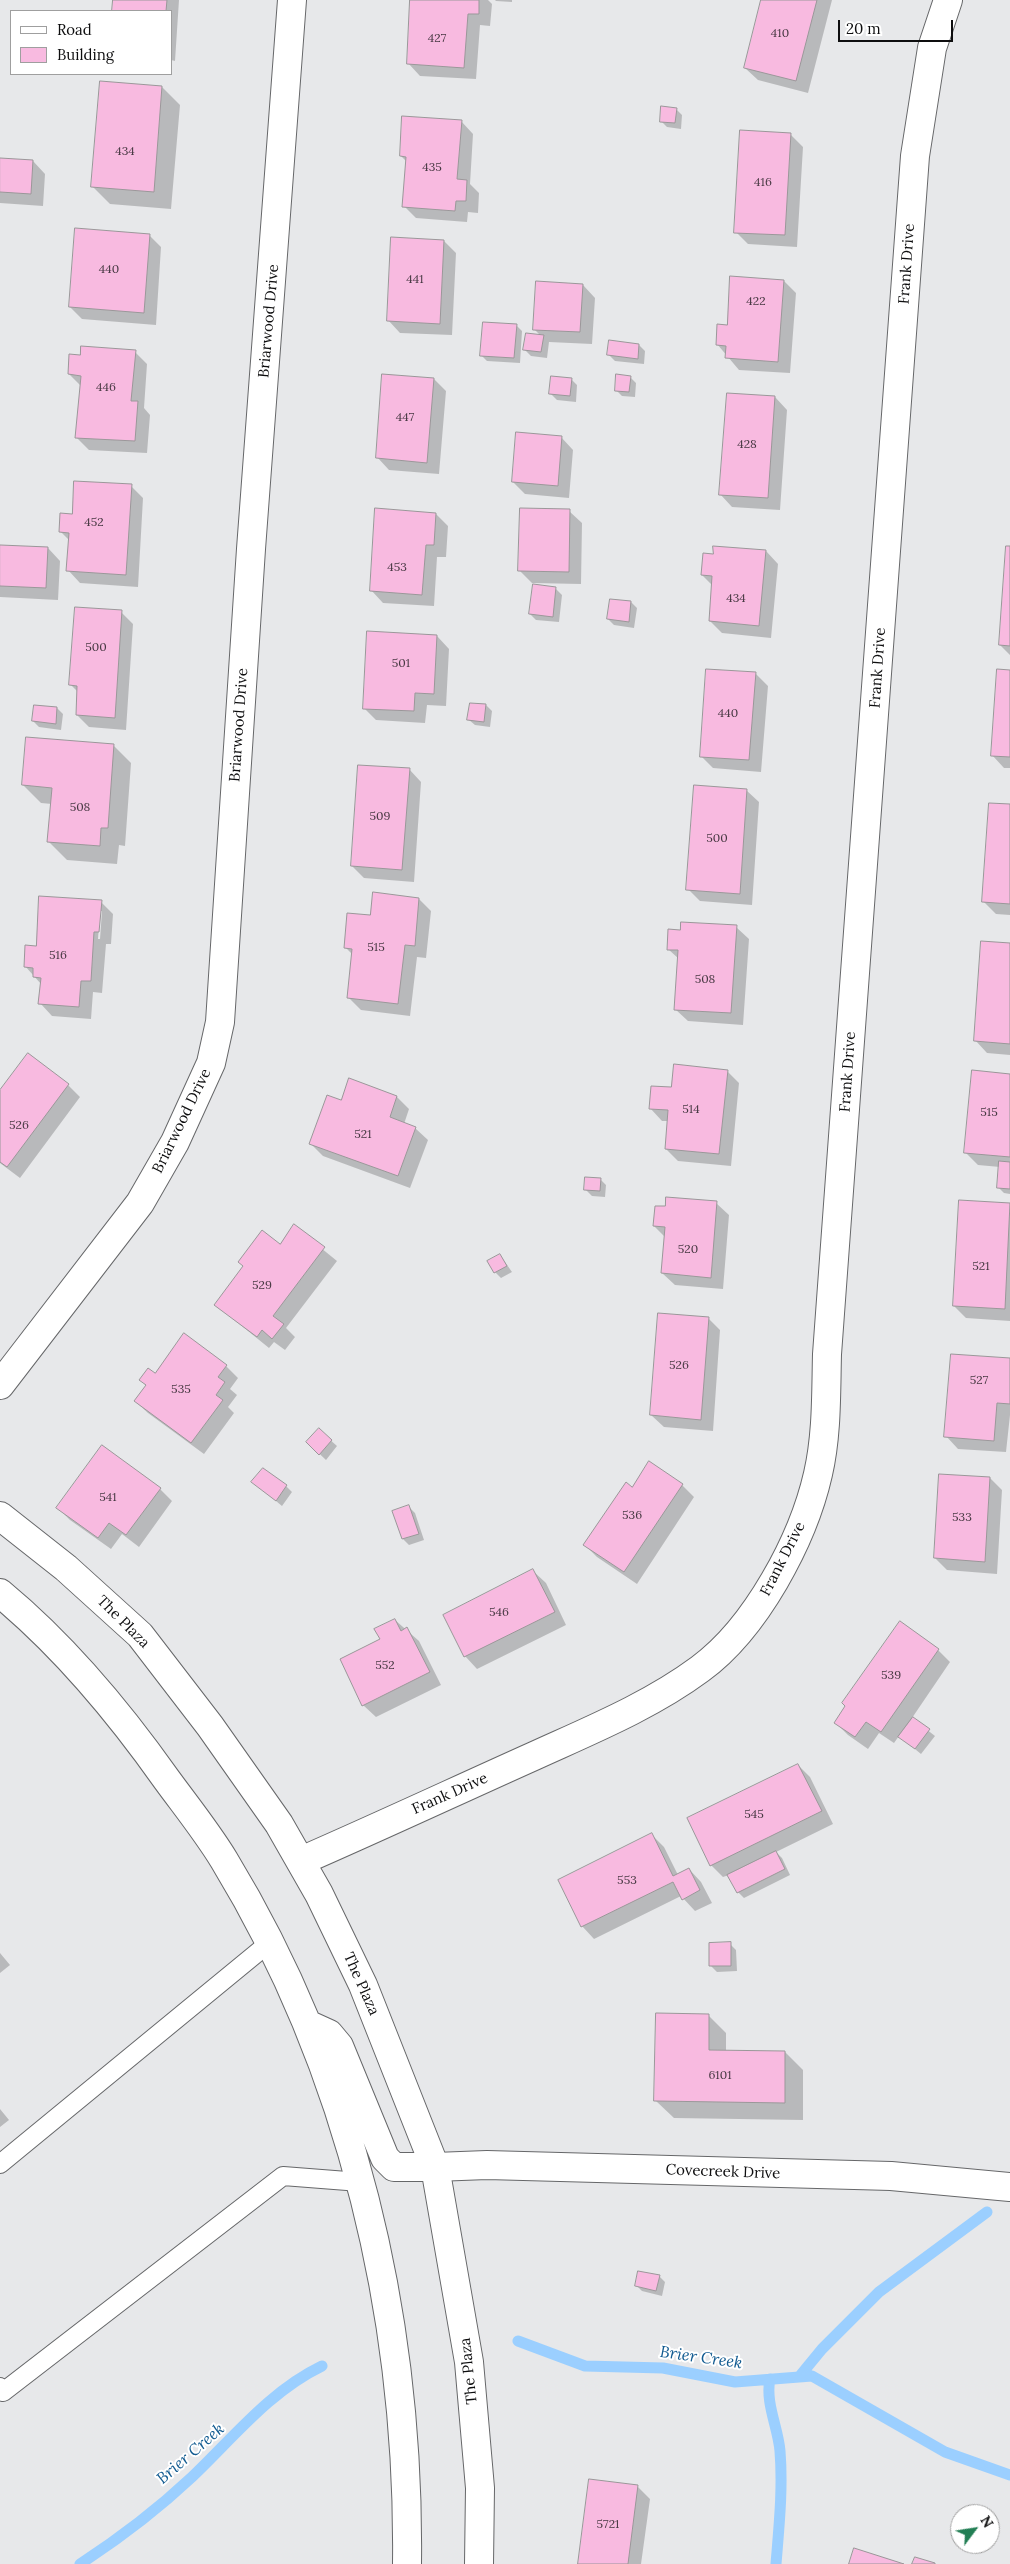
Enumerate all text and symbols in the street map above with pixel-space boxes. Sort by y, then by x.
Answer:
legend [10,10,172,75]
scale bar [840,10,955,42]
text: 20 m [846,19,881,38]
text: Road [57,20,92,39]
house number: 410 [771,27,789,41]
house number: 427 [428,32,446,46]
text: Building [57,45,114,64]
house number: 434 [115,145,135,159]
house number: 435 [422,161,442,175]
house number: 416 [754,176,772,190]
street label: Frank Drive [895,223,919,305]
house number: 440 [99,263,119,277]
street label: Briarwood Drive [255,263,283,379]
house number: 441 [406,273,424,287]
house number: 422 [746,295,766,309]
house number: 446 [96,381,116,395]
house number: 447 [396,411,414,425]
house number: 428 [737,438,757,452]
house number: 452 [84,516,104,530]
house number: 453 [387,561,407,575]
house number: 434 [726,592,746,606]
street label: Frank Drive [866,627,890,709]
house number: 500 [85,641,107,655]
house number: 501 [392,657,410,671]
street label: Briarwood Drive [226,667,252,783]
house number: 440 [718,707,738,721]
house number: 508 [70,801,90,815]
house number: 509 [370,810,390,824]
house number: 500 [706,832,728,846]
house number: 515 [367,941,385,955]
house number: 516 [49,949,67,963]
house number: 508 [695,973,715,987]
street label: Frank Drive [836,1031,860,1113]
street label: Briarwood Drive [149,1066,215,1176]
house number: 514 [682,1103,700,1117]
house number: 515 [980,1106,998,1120]
house number: 526 [9,1119,29,1133]
house number: 521 [354,1128,372,1142]
house number: 520 [678,1243,698,1257]
house number: 521 [972,1260,990,1274]
house number: 529 [252,1279,272,1293]
house number: 526 [669,1359,689,1373]
house number: 527 [970,1374,988,1388]
house number: 535 [171,1383,191,1397]
house number: 541 [99,1491,117,1505]
house number: 536 [622,1509,642,1523]
house number: 533 [952,1511,972,1525]
street label: Frank Drive [757,1519,809,1599]
street label: The Plaza [93,1592,153,1652]
house number: 546 [489,1606,509,1620]
house number: 552 [375,1659,395,1673]
house number: 539 [881,1669,901,1683]
street label: Frank Drive [409,1769,491,1819]
house number: 545 [744,1808,764,1822]
house number: 553 [617,1874,637,1888]
street label: The Plaza [339,1950,383,2018]
house number: 6101 [708,2069,732,2083]
street label: Covecreek Drive [665,2161,781,2183]
street label: The Plaza [457,2337,481,2405]
water label: Brier Creek [658,2343,744,2373]
water label: Brier Creek [153,2419,229,2489]
north arrow [950,2504,1000,2554]
text: N [976,2513,997,2531]
house number: 5721 [597,2518,619,2532]

